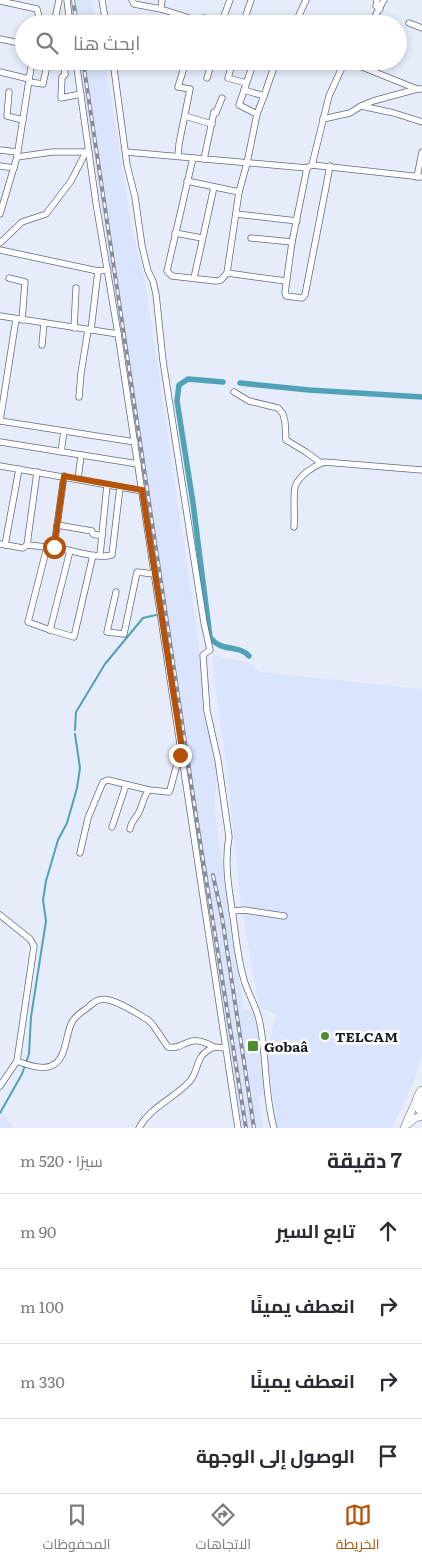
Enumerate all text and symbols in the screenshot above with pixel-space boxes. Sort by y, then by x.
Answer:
search box [15,15,407,70]
text: ابحث هنا [73,28,140,56]
icon: search [33,29,61,57]
route start [43,536,66,559]
route end [169,744,192,767]
place label: TELCAM [335,1026,398,1046]
marker: TELCAM [319,1030,331,1042]
place label: Gobaâ [264,1036,309,1056]
marker: Gobaâ [246,1039,260,1053]
text: 7 دقيقة [327,1143,402,1174]
text: سيرًا · 520 m [20,1148,103,1172]
text: تابع السير [276,1216,355,1244]
icon: ahead [374,1217,402,1245]
text: 90 m [20,1219,56,1243]
text: انعطف يمينًا [250,1291,355,1319]
icon: right [374,1292,402,1320]
text: 100 m [20,1294,64,1318]
text: انعطف يمينًا [250,1366,355,1394]
icon: right [374,1367,402,1395]
text: 330 m [20,1369,65,1393]
text: الوصول إلى الوجهة [196,1441,355,1469]
icon: arrive [374,1442,402,1470]
tab: المحفوظات [42,1501,111,1557]
tab: الاتجاهات [196,1501,251,1557]
tab: الخريطة [336,1501,380,1557]

